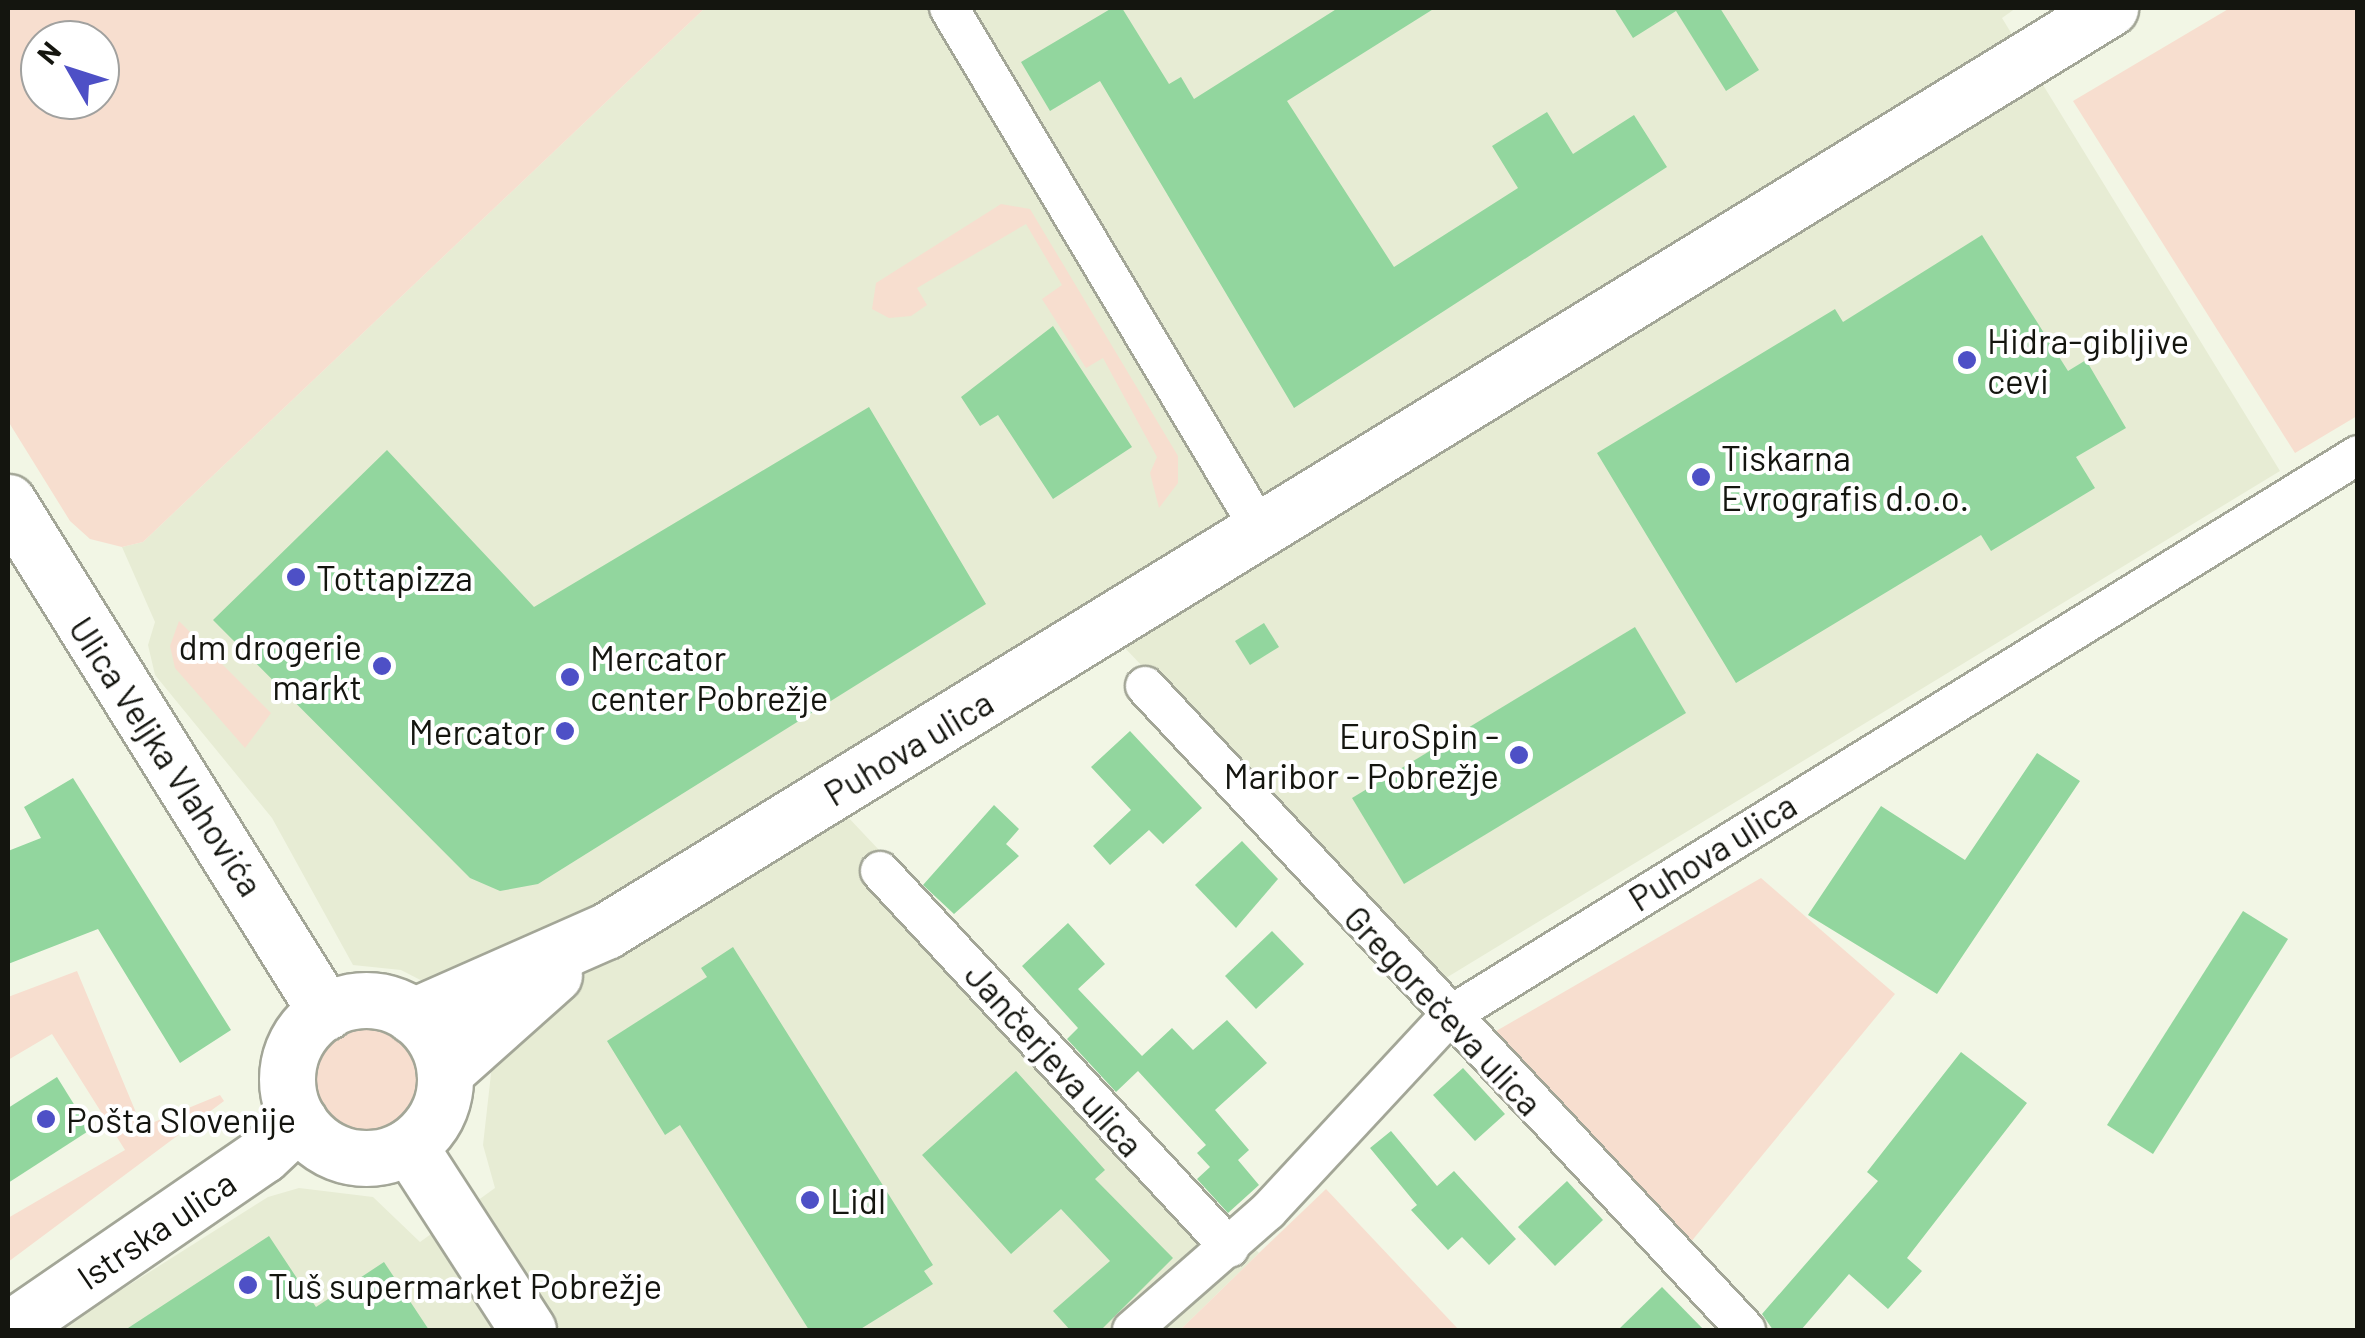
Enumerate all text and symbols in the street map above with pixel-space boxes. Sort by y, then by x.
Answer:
north arrow [20,20,120,120]
text: N [29,34,67,70]
place label: Hidra-gibljive cevi [1987,319,2189,401]
marker: Hidra-gibljive cevi [1956,349,1978,371]
place label: Tiskarna Evrografis d.o.o. [1721,436,1969,518]
marker: Tiskarna Evrografis d.o.o. [1690,466,1712,488]
place label: Tottapizza [316,556,473,598]
marker: Tottapizza [285,566,307,588]
street label: Ulica Veljka Vlahovića [61,609,273,903]
place label: dm drogerie markt [178,625,362,707]
place label: Mercator center Pobrežje [590,636,829,718]
marker: dm drogerie markt [371,655,393,677]
marker: Mercator center Pobrežje [559,666,581,688]
street label: Puhova ulica [816,680,1000,814]
place label: Mercator [409,710,545,752]
place label: EuroSpin - Maribor - Pobrežje [1224,714,1499,796]
marker: Mercator [554,720,576,742]
marker: EuroSpin - Maribor - Pobrežje [1508,744,1530,766]
street label: Puhova ulica [1621,783,1803,919]
street label: Gregorečeva ulica [1336,897,1552,1123]
street label: Jančerjeva ulica [957,954,1153,1164]
place label: Pošta Slovenije [66,1098,296,1140]
marker: Pošta Slovenije [35,1108,57,1130]
street label: Istrska ulica [69,1161,243,1297]
place label: Lidl [830,1179,886,1221]
marker: Lidl [799,1189,821,1211]
place label: Tuš supermarket Pobrežje [268,1264,662,1306]
marker: Tuš supermarket Pobrežje [237,1274,259,1296]

